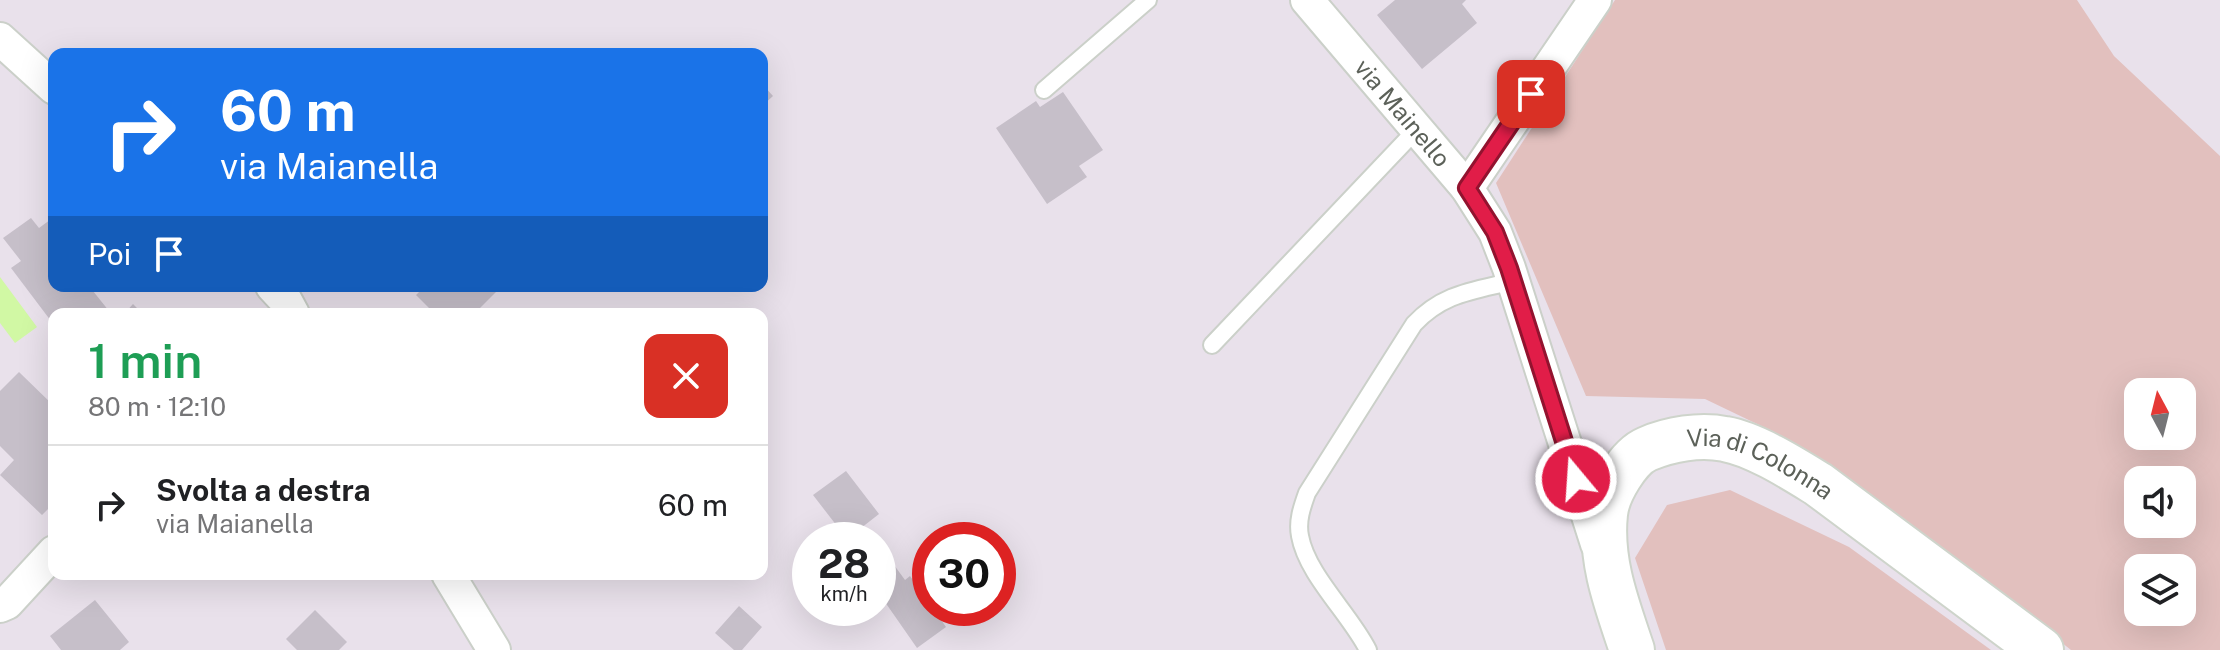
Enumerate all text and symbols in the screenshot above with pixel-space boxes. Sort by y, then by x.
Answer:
street label: via Mainello [1349,53,1456,172]
pin [1497,60,1565,128]
icon: arrive [1509,72,1553,116]
text: 60 m [220,78,356,144]
icon: right [88,80,192,184]
text: via Maianella [220,145,438,187]
icon: arrive [147,232,191,276]
text: Poi [88,236,131,272]
text: 1 min [88,332,202,389]
button: close [644,334,728,418]
north arrow [2124,378,2196,450]
map controls [2124,378,2196,626]
text: 80 m · 12:10 [88,391,226,422]
street label: Via di Colonna [1686,423,1839,505]
position arrow [1534,437,1618,521]
button: sound [2124,466,2196,538]
text: Svolta a destra [156,472,371,508]
icon: right [88,483,132,527]
text: 60 m [658,487,728,523]
text: via Maianella [156,508,314,539]
speed limit sign: 30 [912,522,1016,626]
text: 28 [818,540,870,587]
button: layers [2124,554,2196,626]
text: km/h [820,582,868,606]

